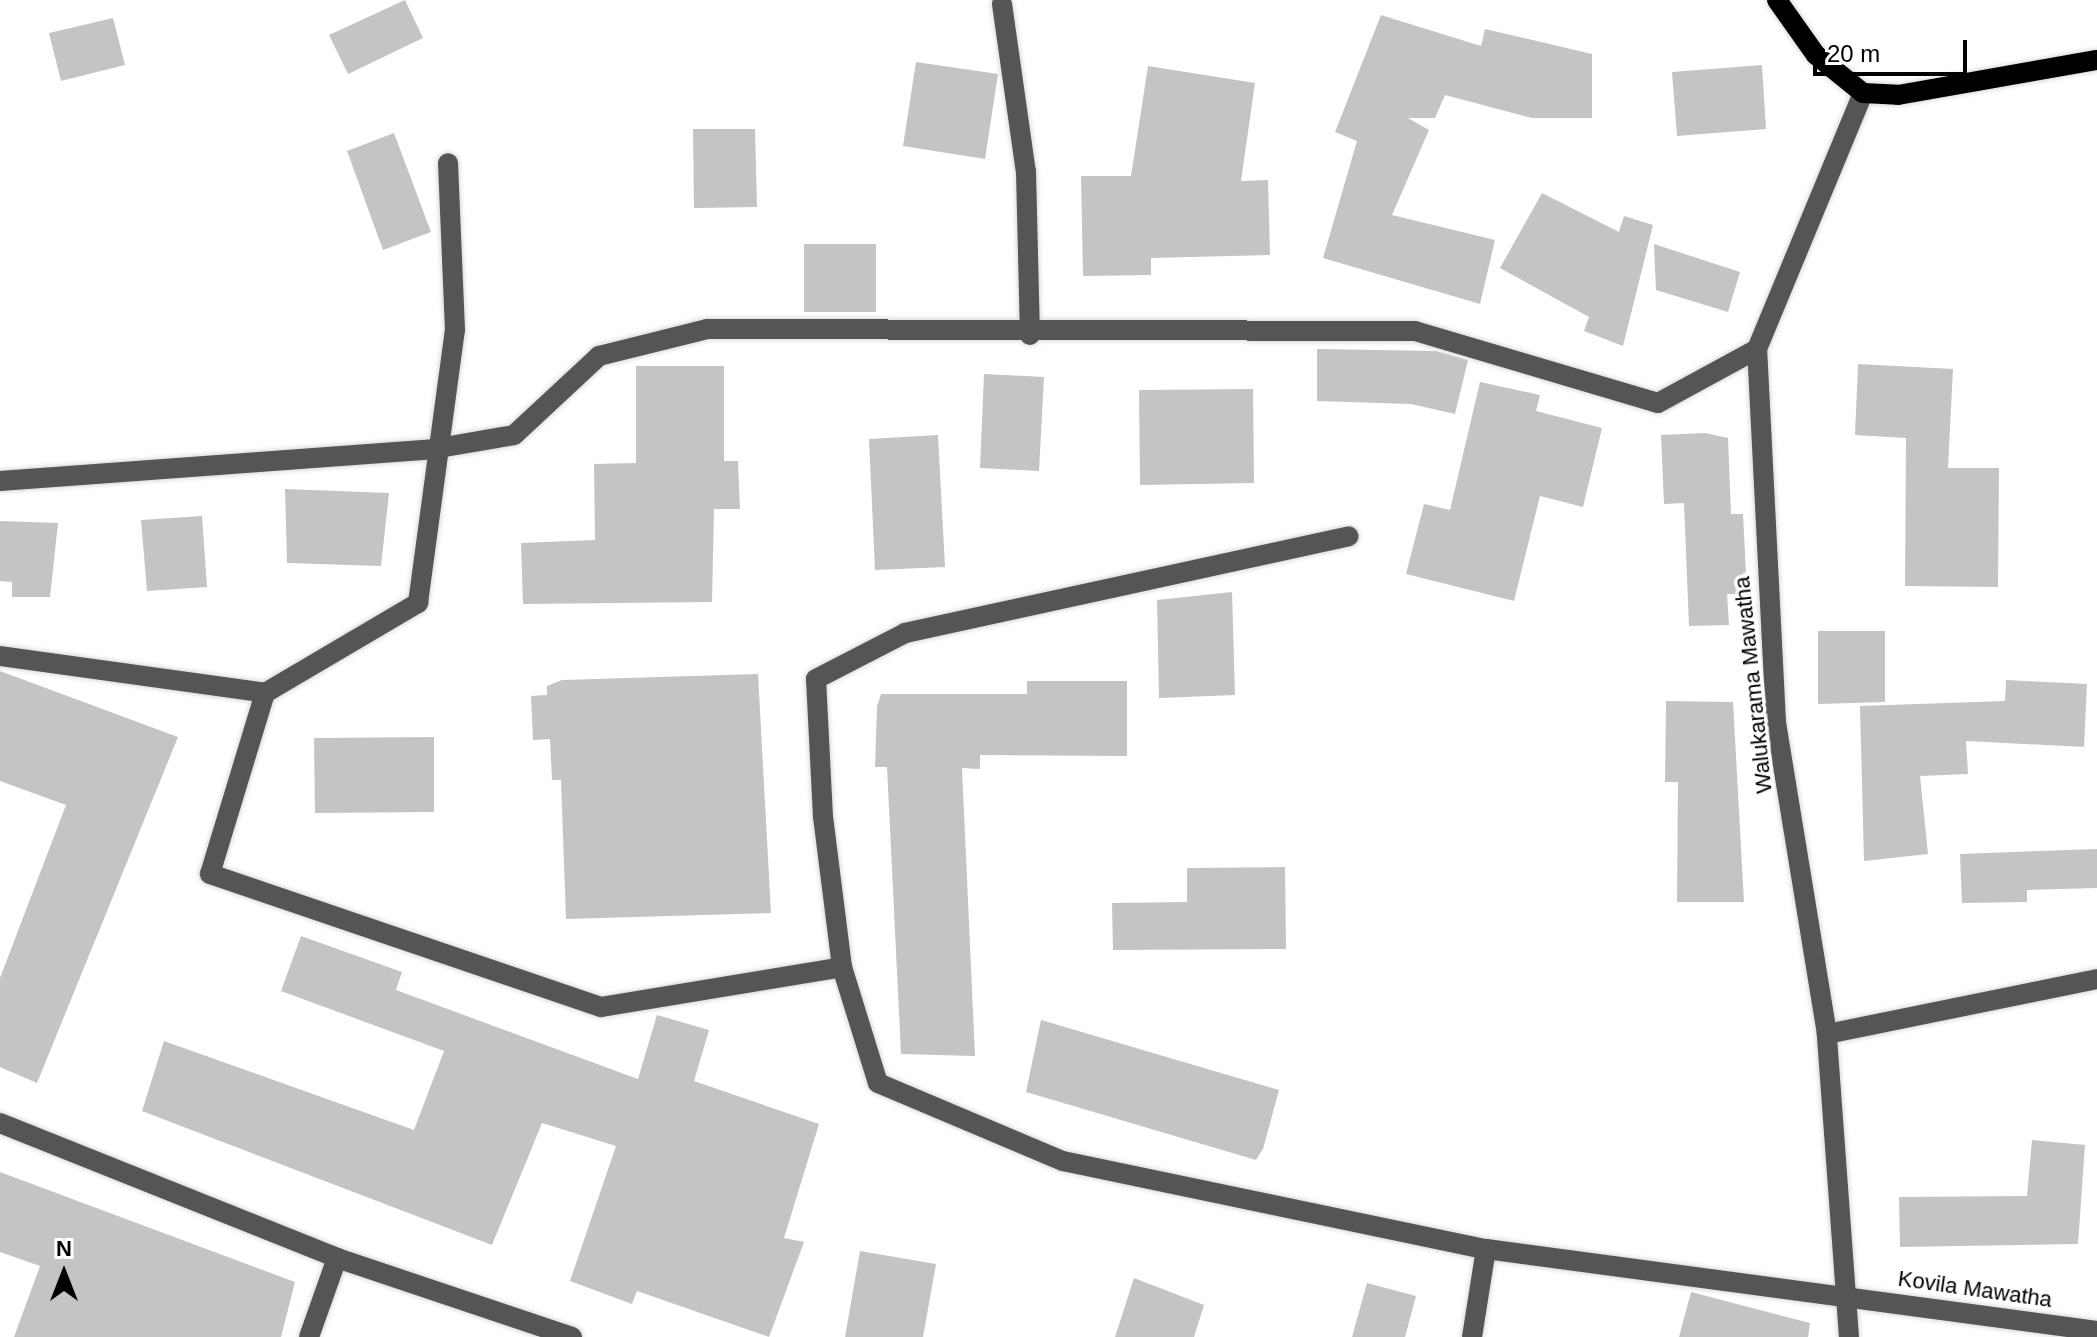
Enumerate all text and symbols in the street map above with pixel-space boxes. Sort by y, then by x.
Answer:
scale bar [1817,24,1971,74]
text: 20 m [1827,40,1880,67]
street label: Walukarama Mawatha [1728,575,1778,795]
north arrow [24,1233,104,1313]
text: N [56,1236,72,1261]
street label: Kovila Mawatha [1896,1265,2054,1313]

